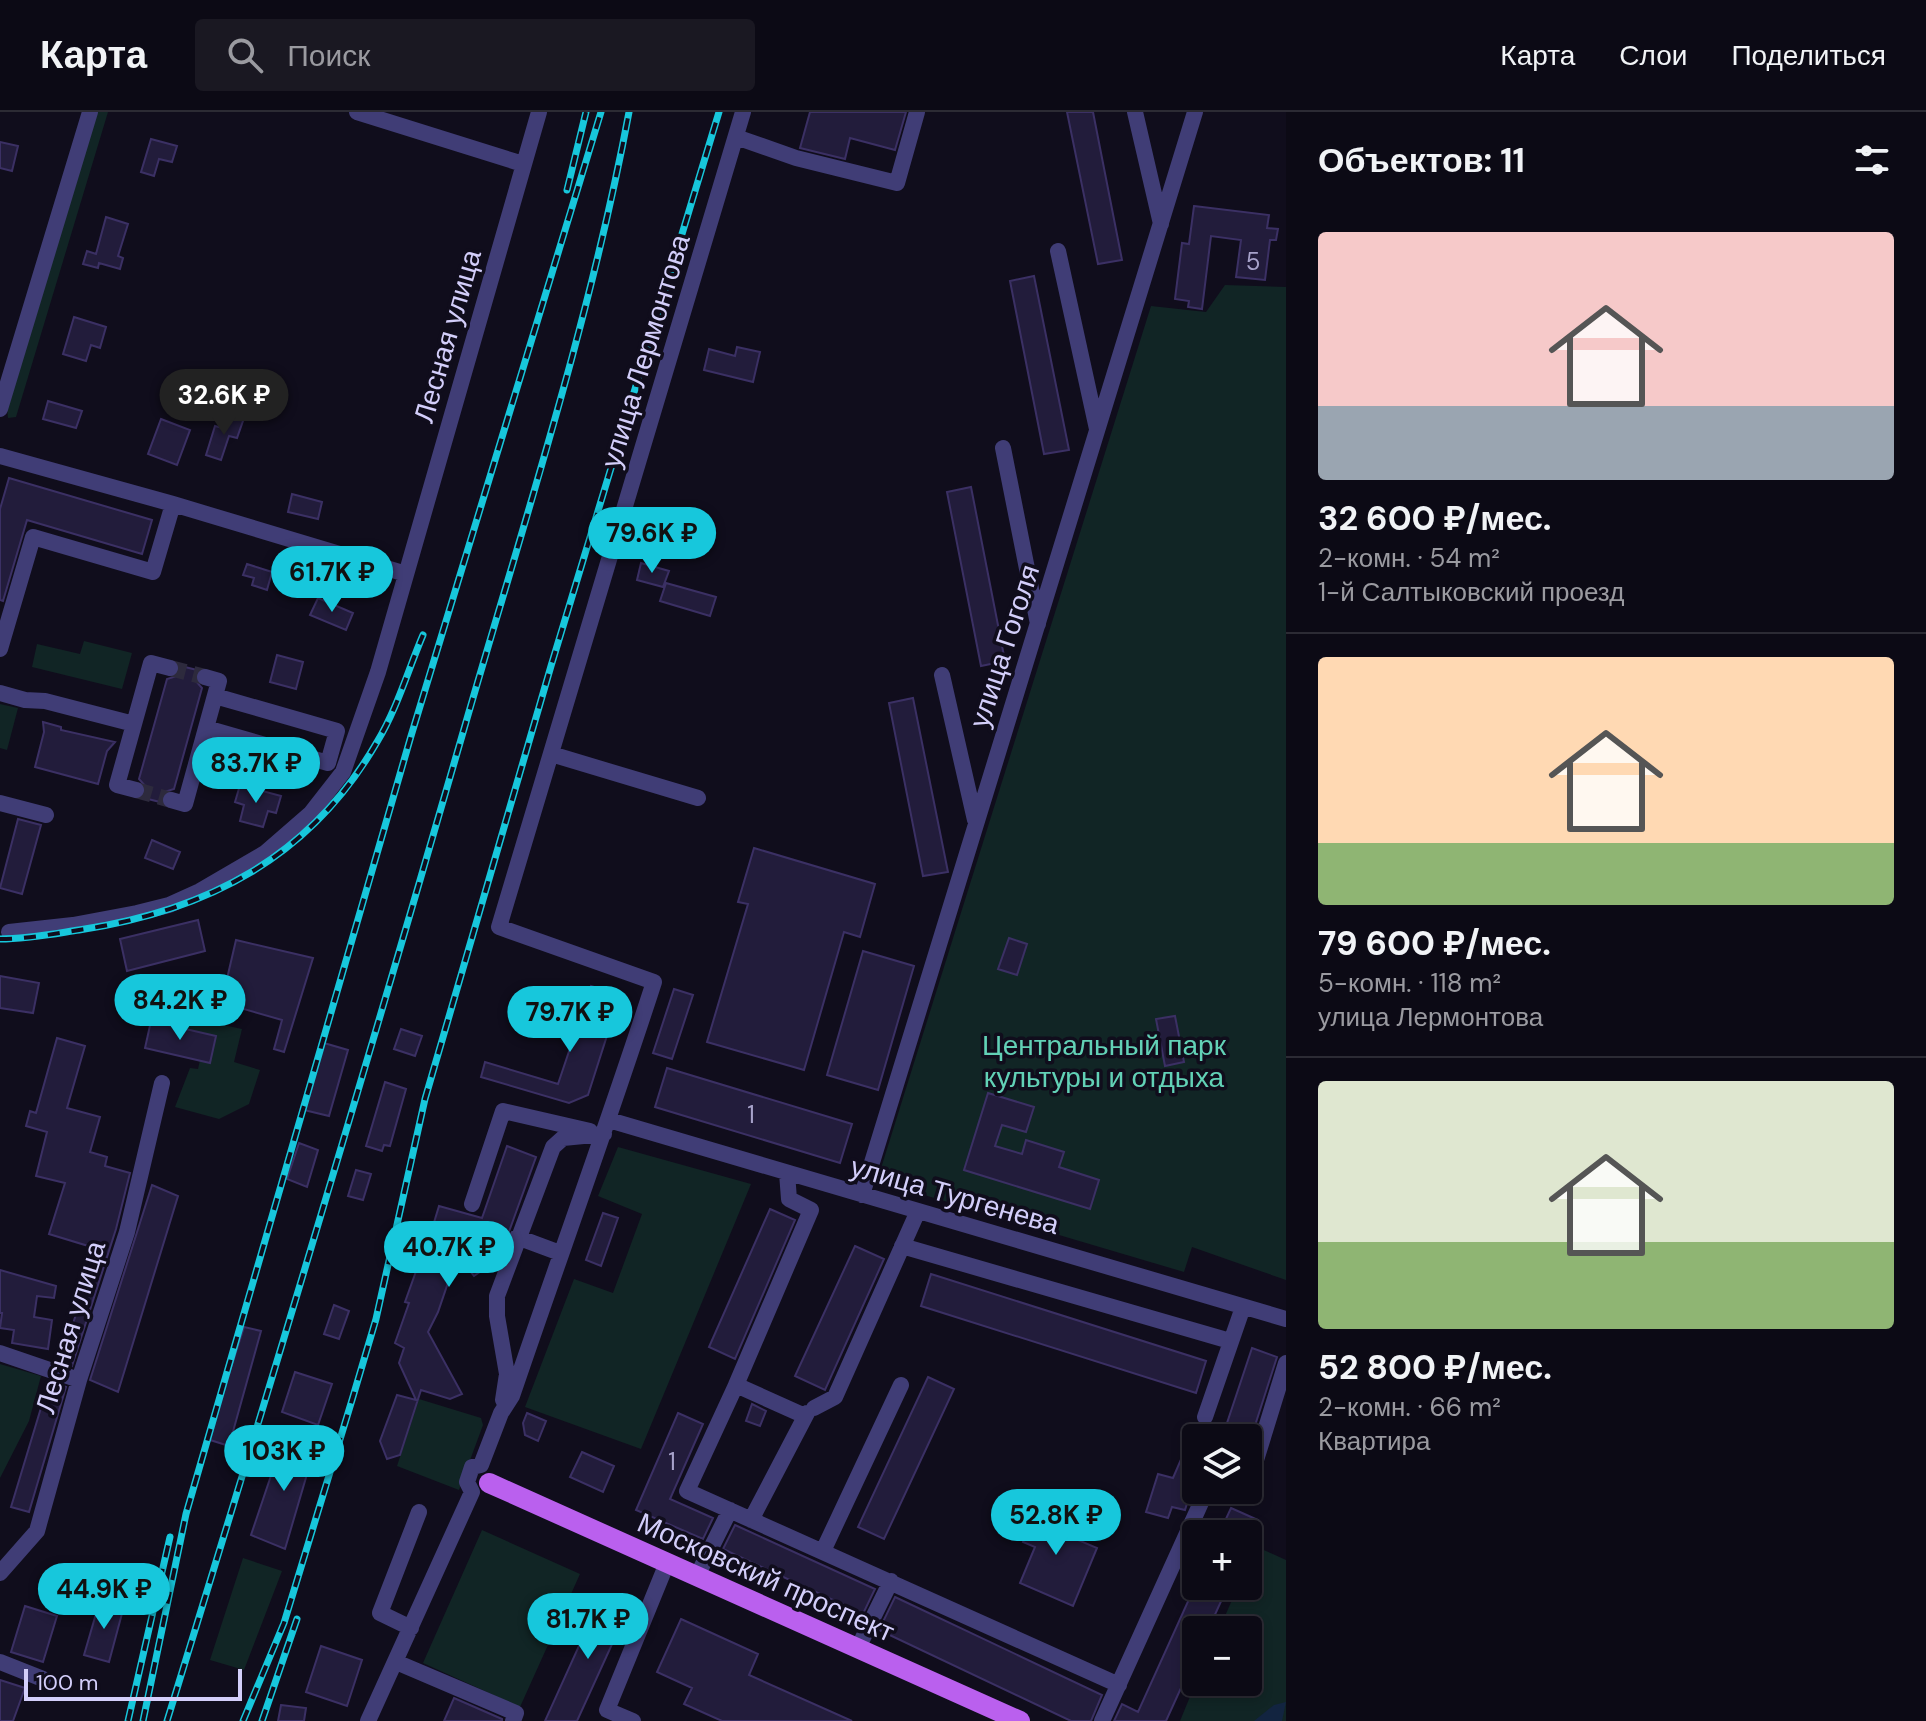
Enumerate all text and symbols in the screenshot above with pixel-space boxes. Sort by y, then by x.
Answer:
search box [195,19,755,91]
text: Карта [40,30,147,80]
icon: search [223,33,267,77]
text: Поиск [287,36,370,75]
text: Карта [1500,37,1575,74]
text: Слои [1619,37,1687,74]
text: Поделиться [1731,37,1886,74]
text: Объектов: 11 [1318,138,1525,183]
icon: filters [1850,138,1894,182]
street label: улица Лермонтова [592,229,699,472]
street label: Лесная улица [405,245,490,427]
house number: 5 [1246,246,1260,277]
icon: home [1534,284,1678,428]
pin: 32.6K ₽ [150,369,298,437]
text: 32.6K ₽ [177,378,271,412]
text: 32 600 ₽/мес. [1318,496,1551,541]
pin: 79.6K ₽ [578,507,726,575]
text: 79.6K ₽ [606,516,698,550]
text: 2-комн. · 54 m² [1318,541,1500,575]
pin: 61.7K ₽ [258,546,406,614]
text: 61.7K ₽ [289,555,375,589]
street label: улица Гоголя [961,560,1048,732]
text: 1-й Салтыковский проезд [1318,575,1624,609]
icon: home [1534,709,1678,853]
pin: 83.7K ₽ [182,737,330,805]
text: 83.7K ₽ [210,746,302,780]
text: 79 600 ₽/мес. [1318,921,1551,966]
text: 5-комн. · 118 m² [1318,966,1501,1000]
pin: 84.2K ₽ [106,974,254,1042]
text: 84.2K ₽ [132,983,228,1017]
pin: 79.7K ₽ [496,986,644,1054]
text: 79.7K ₽ [525,995,615,1029]
text: улица Лермонтова [1318,1000,1543,1034]
park label: Центральный парк культуры и отдыха [982,1027,1227,1096]
house number: 1 [747,1099,755,1130]
icon: home [1534,1133,1678,1277]
street label: улица Тургенева [846,1148,1064,1243]
pin: 40.7K ₽ [375,1221,523,1289]
text: 40.7K ₽ [402,1230,496,1264]
street label: Лесная улица [27,1236,114,1418]
text: 52 800 ₽/мес. [1318,1345,1552,1390]
text: 2-комн. · 66 m² [1318,1390,1501,1424]
map controls [1182,1424,1262,1696]
button: layers [1182,1424,1262,1504]
text: Квартира [1318,1424,1430,1458]
pin: 103K ₽ [219,1425,349,1493]
text: 103K ₽ [242,1434,326,1468]
house number: 1 [668,1446,676,1477]
pin: 52.8K ₽ [982,1489,1130,1557]
text: 52.8K ₽ [1009,1498,1103,1532]
street label: Московский проспект [632,1504,900,1651]
button: + [1182,1520,1262,1600]
pin: 44.9K ₽ [30,1563,178,1631]
text: 44.9K ₽ [56,1572,152,1606]
pin: 81.7K ₽ [514,1593,662,1661]
text: 81.7K ₽ [545,1602,631,1636]
button: − [1182,1616,1262,1696]
scale bar [24,1665,242,1701]
text: 100 m [36,1668,98,1697]

